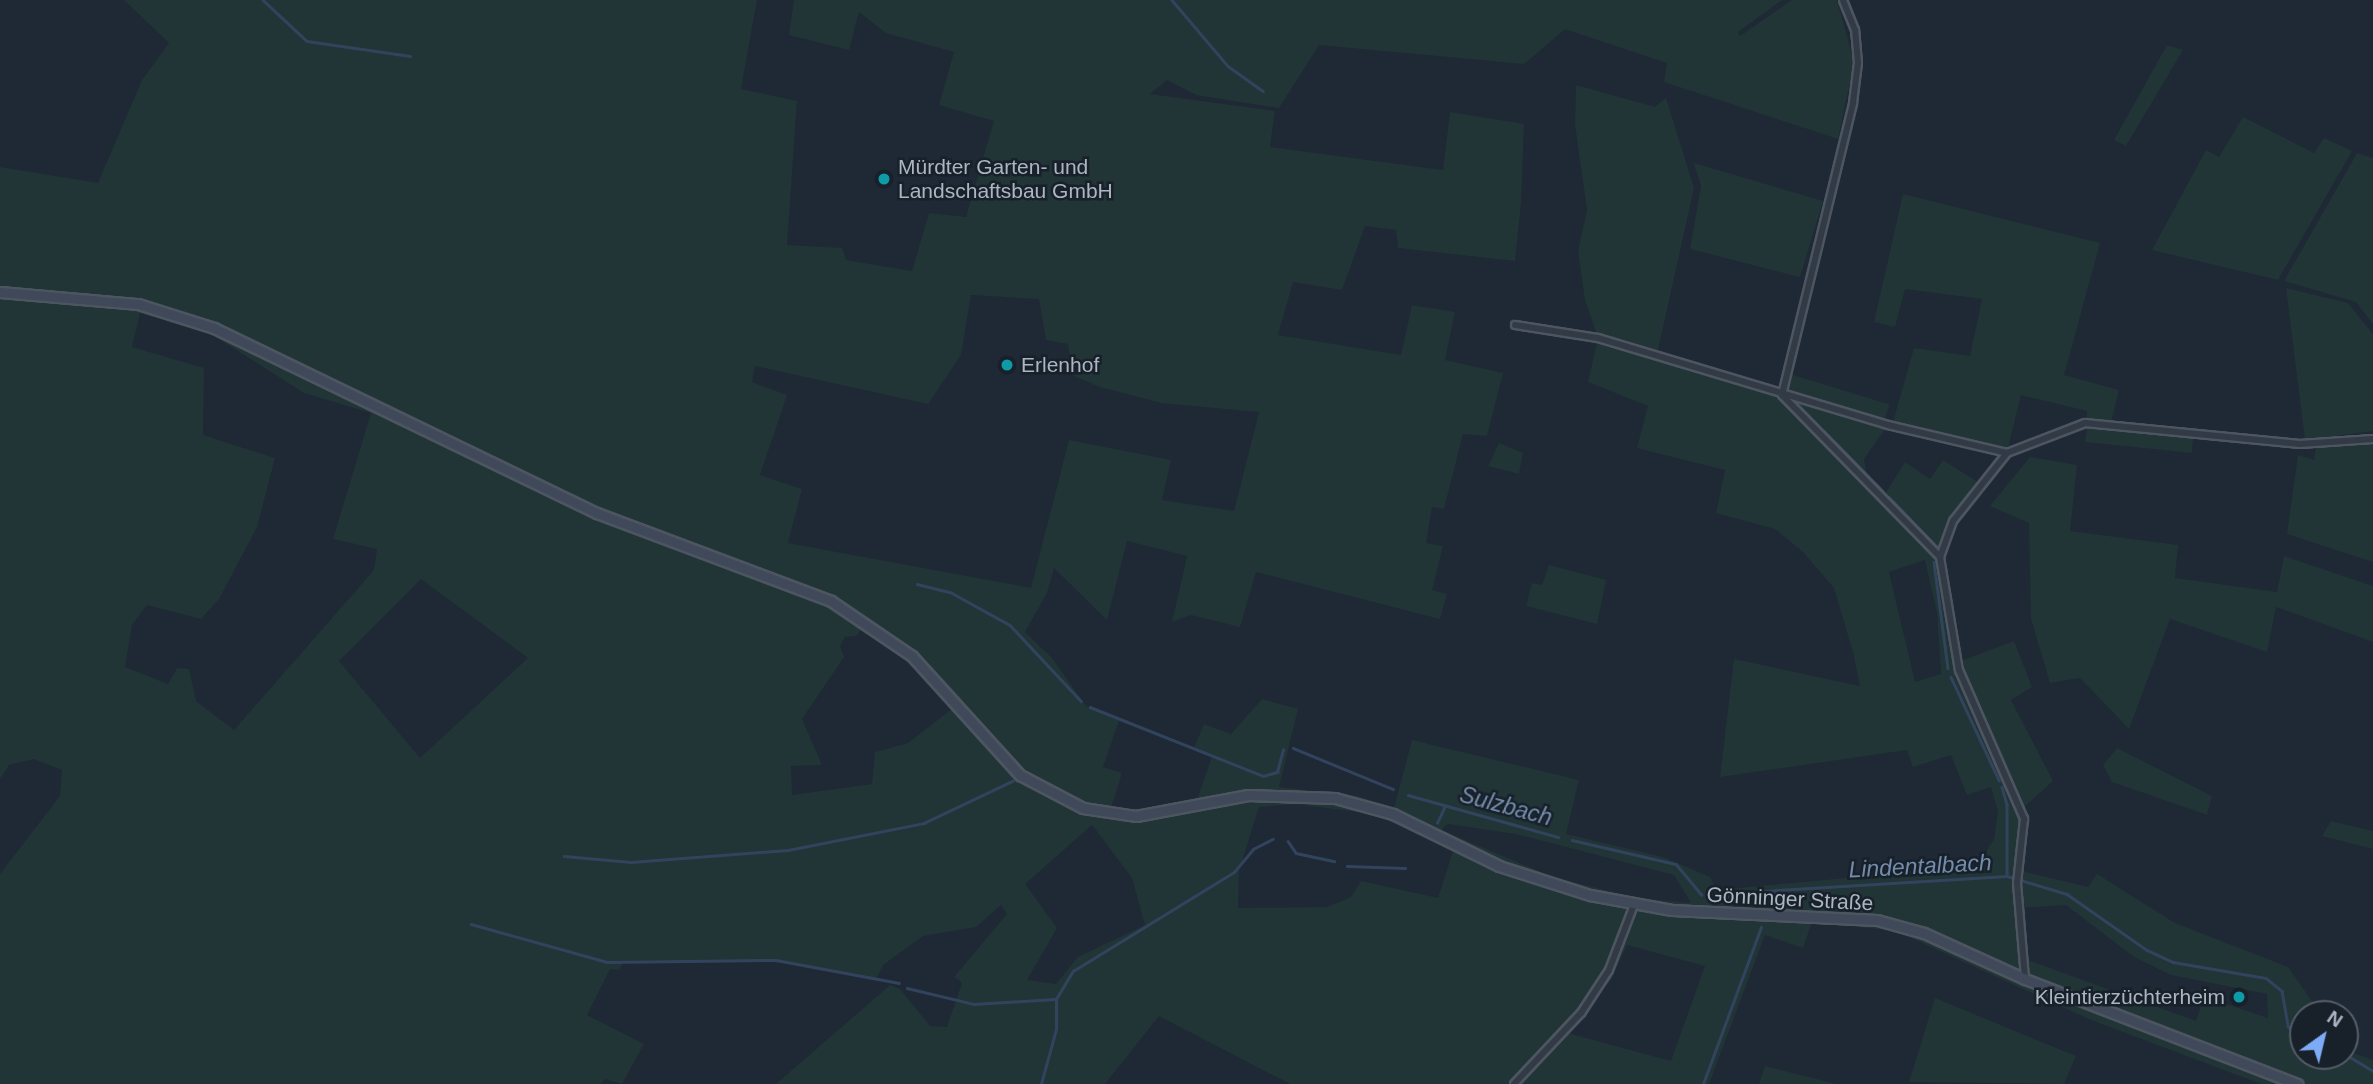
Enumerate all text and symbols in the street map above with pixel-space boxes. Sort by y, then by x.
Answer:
place label: Mürdter Garten- und Landschaftsbau GmbH [898,154,1113,204]
marker: Mürdter Garten- und Landschaftsbau GmbH [876,171,892,187]
place label: Erlenhof [1021,352,1099,378]
marker: Erlenhof [999,357,1015,373]
water label: Sulzbach [1457,780,1555,832]
water label: Lindentalbach [1848,848,1992,884]
street label: Gönninger Straße [1706,882,1874,916]
place label: Kleintierzüchterheim [2035,984,2225,1010]
marker: Kleintierzüchterheim [2231,989,2247,1005]
north arrow [2289,1000,2359,1070]
text: N [2323,1006,2346,1031]

